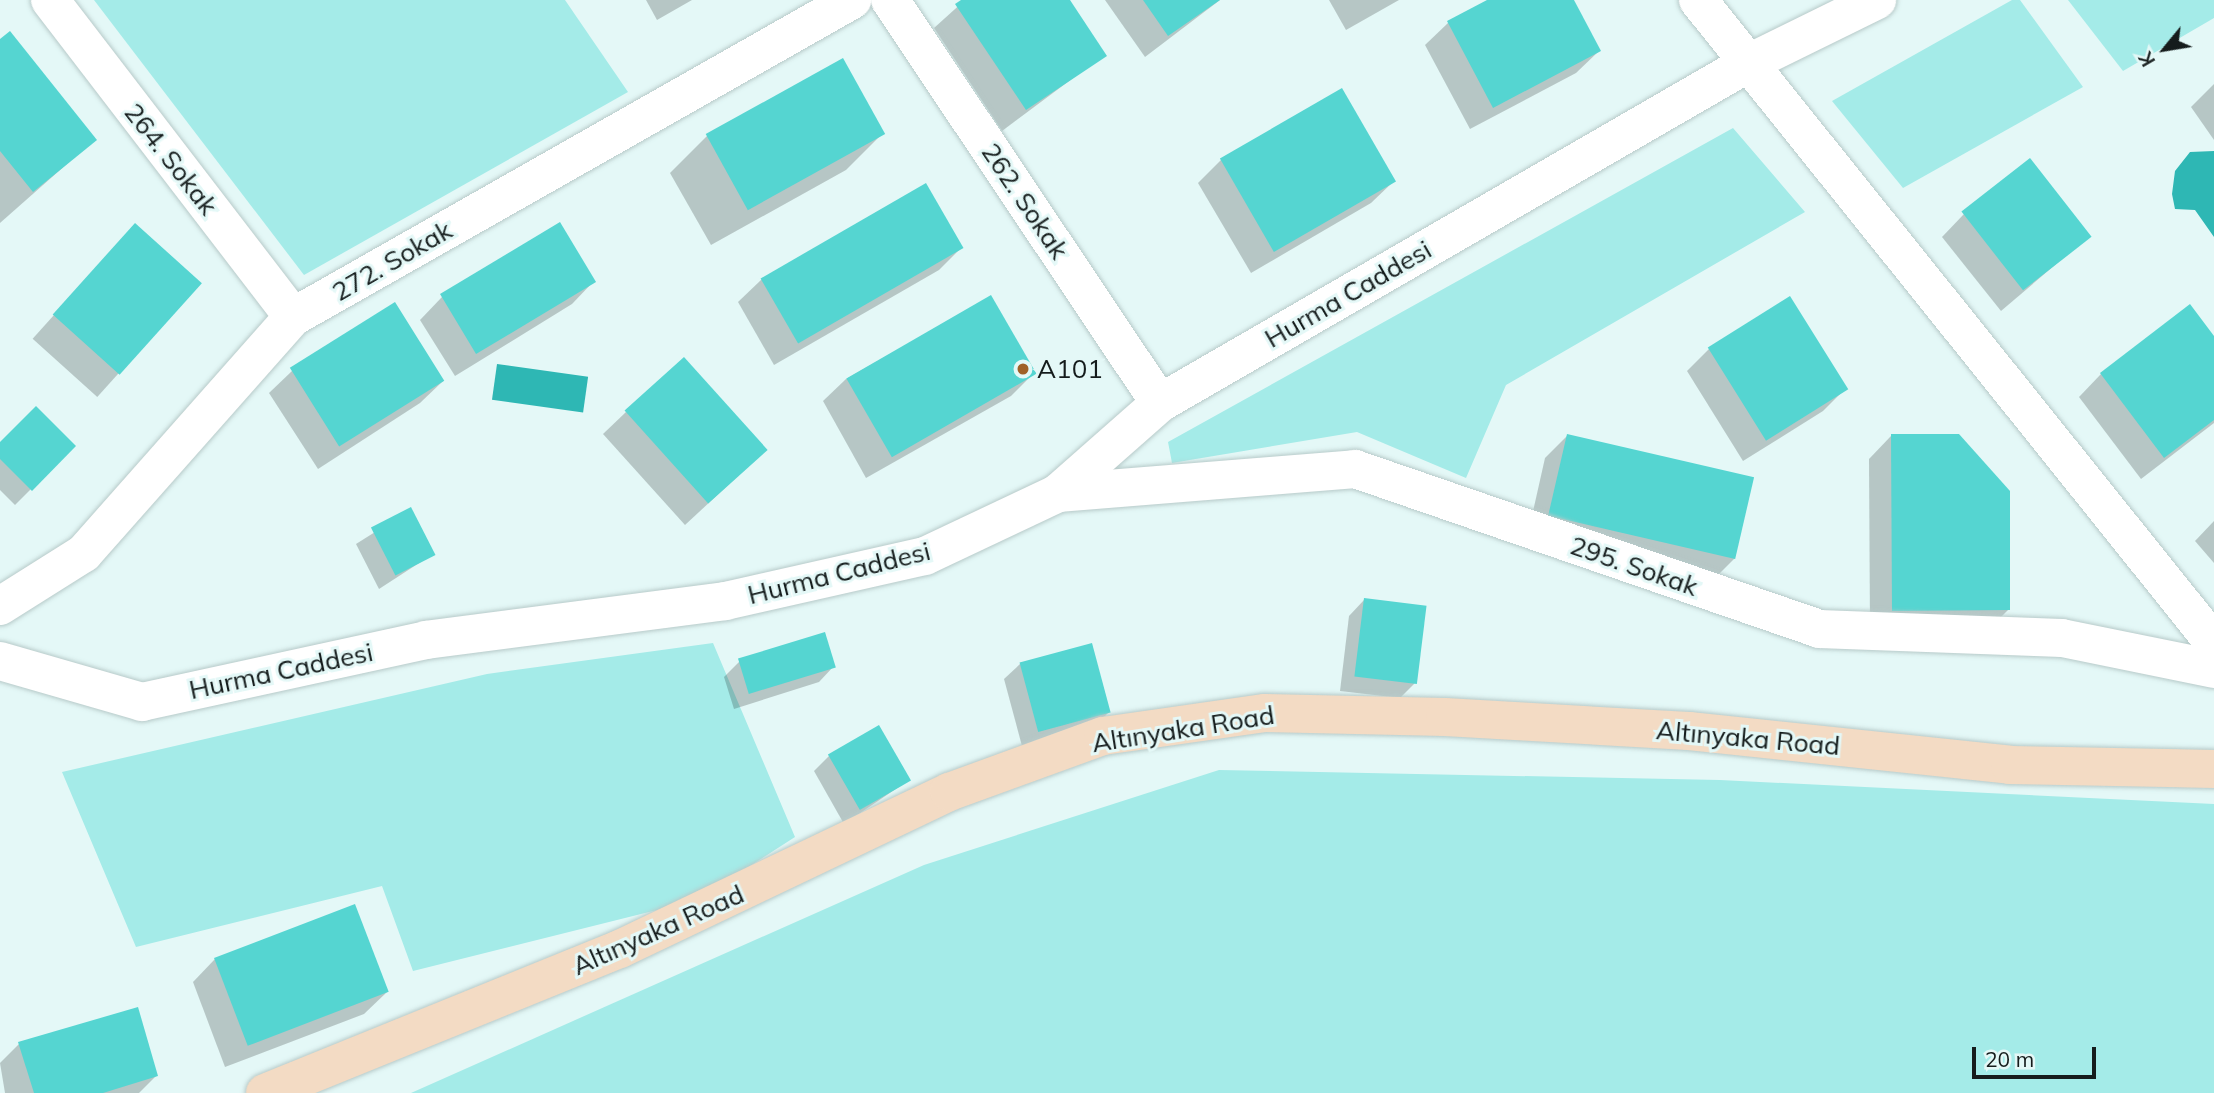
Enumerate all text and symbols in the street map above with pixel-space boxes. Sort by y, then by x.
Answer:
north arrow [2130,14,2200,84]
text: K [2133,48,2160,71]
street label: 264. Sokak [118,97,224,221]
street label: 262. Sokak [975,137,1075,265]
street label: 272. Sokak [327,214,457,308]
street label: Hurma Caddesi [1259,234,1437,354]
place label: A101 [1037,353,1103,385]
marker: A101 [1015,361,1031,377]
street label: 295. Sokak [1566,530,1702,602]
street label: Hurma Caddesi [745,535,933,611]
street label: Hurma Caddesi [186,636,376,706]
street label: Altınyaka Road [1090,699,1276,759]
street label: Altınyaka Road [1655,714,1841,762]
street label: Altınyaka Road [568,878,748,982]
scale bar [1976,1034,2100,1078]
text: 20 m [1985,1046,2034,1072]

